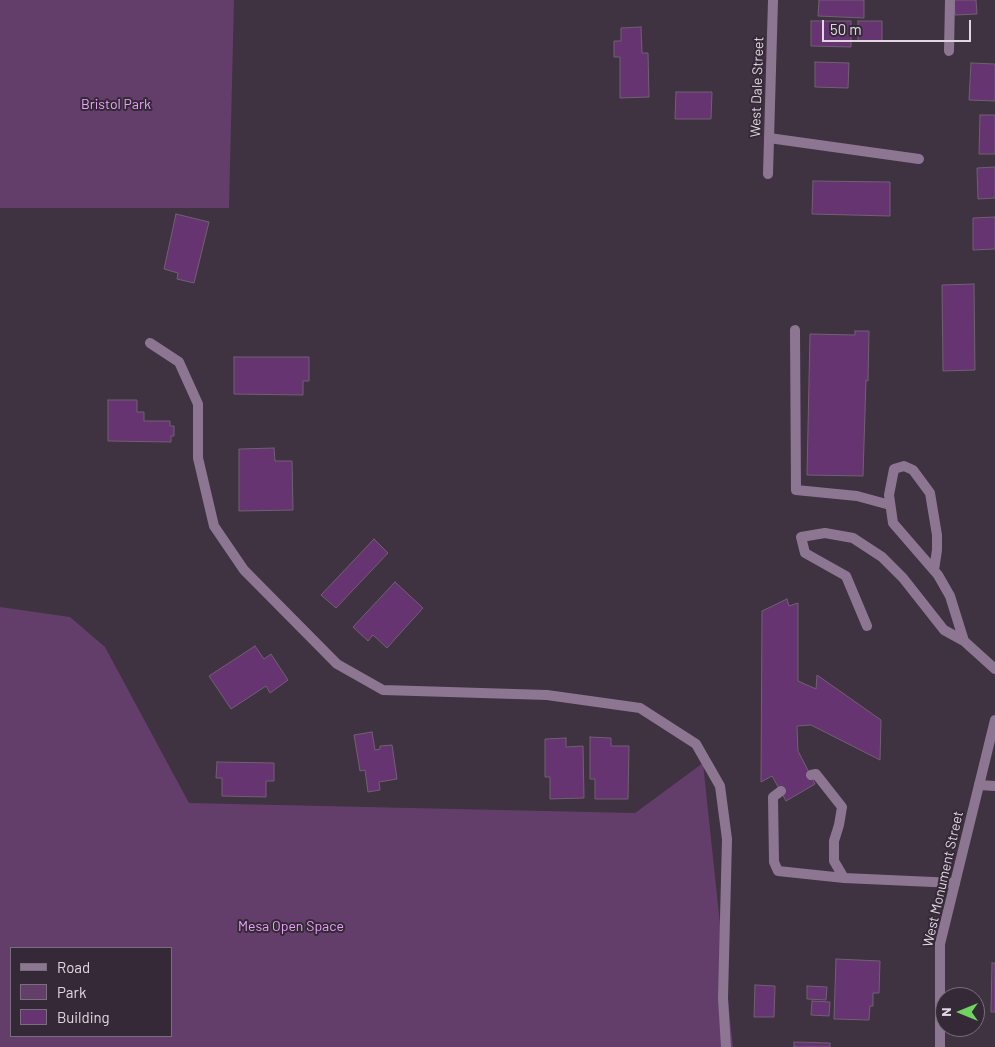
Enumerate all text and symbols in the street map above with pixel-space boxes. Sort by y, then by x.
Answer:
scale bar [825,10,974,42]
text: 50 m [830,20,862,38]
street label: West Dale Street [747,36,767,138]
park label: Bristol Park [81,96,151,112]
street label: West Monument Street [919,809,967,949]
park label: Mesa Open Space [238,918,344,934]
legend [10,947,172,1037]
text: Road [57,958,90,976]
text: Park [57,983,86,1001]
north arrow [935,987,985,1037]
text: N [937,1007,954,1017]
text: Building [57,1008,110,1026]

